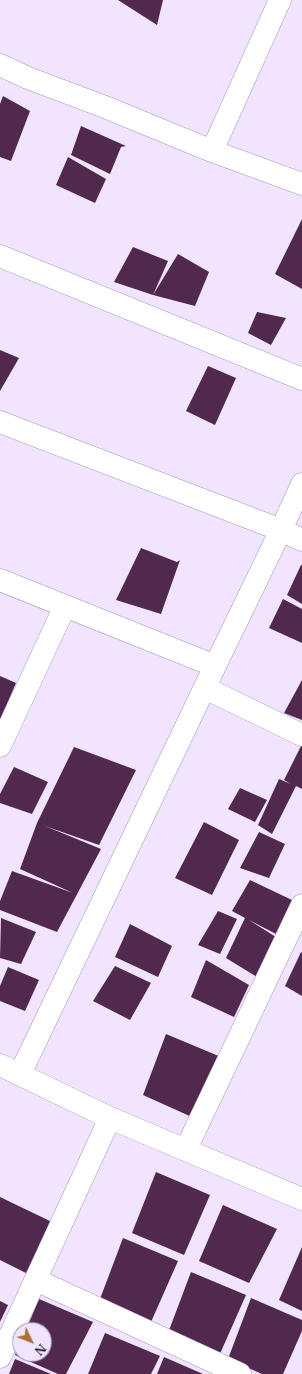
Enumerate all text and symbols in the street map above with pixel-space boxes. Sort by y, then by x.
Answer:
north arrow [12,1322,52,1362]
text: N [31,1341,49,1358]

